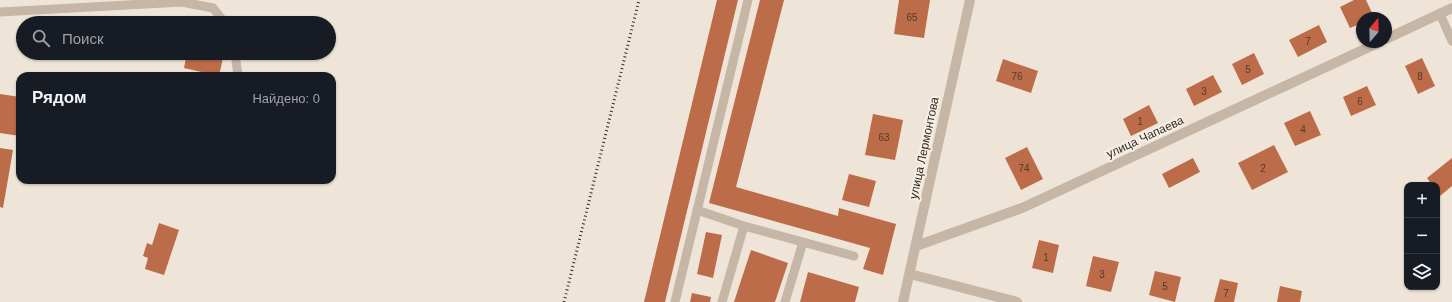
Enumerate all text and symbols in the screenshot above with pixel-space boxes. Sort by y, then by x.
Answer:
house number: 65 [906,12,918,23]
north arrow [1356,12,1392,48]
search box [16,16,336,60]
icon: search [30,27,52,49]
text: Поиск [62,30,104,47]
house number: 7 [1305,36,1311,47]
house number: 5 [1245,64,1251,75]
house number: 76 [1011,71,1023,82]
house number: 8 [1417,71,1423,82]
house number: 3 [1201,86,1207,97]
text: Рядом [32,88,87,107]
text: Найдено: 0 [252,91,320,106]
street label: улица Лермонтова [906,95,942,200]
house number: 6 [1357,96,1363,107]
street label: улица Чапаева [1104,113,1186,161]
house number: 1 [1137,116,1143,127]
house number: 4 [1300,124,1306,135]
house number: 63 [878,132,890,143]
house number: 74 [1018,163,1030,174]
house number: 2 [1260,163,1266,174]
map controls [1404,182,1440,290]
button: + [1404,182,1440,218]
button: − [1404,218,1440,254]
house number: 1 [1043,252,1049,263]
button: layers [1404,254,1440,290]
house number: 3 [1099,269,1105,280]
house number: 5 [1162,281,1168,292]
house number: 7 [1223,288,1229,299]

